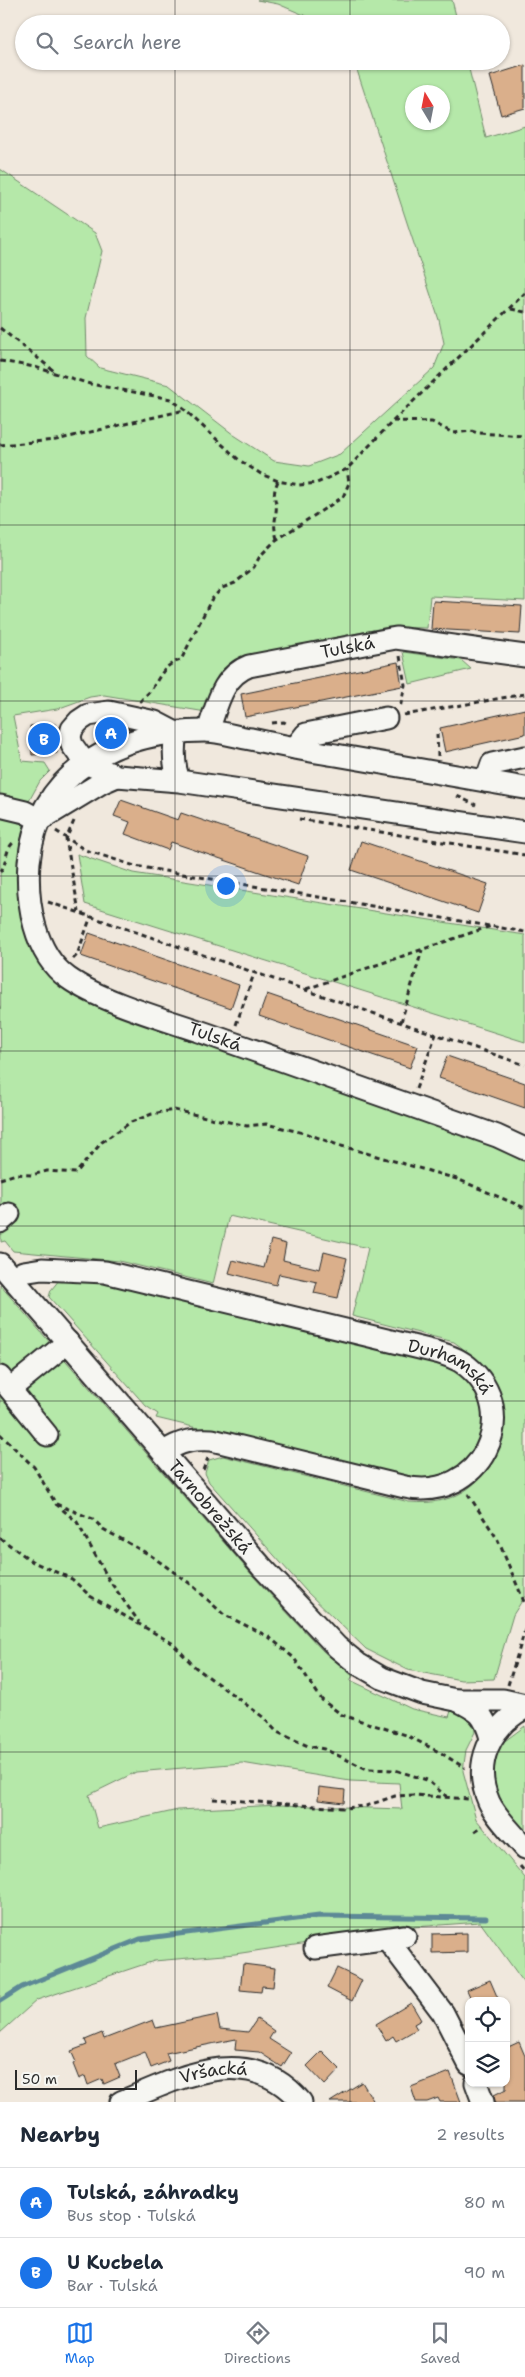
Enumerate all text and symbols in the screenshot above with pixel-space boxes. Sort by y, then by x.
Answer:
search box [15,15,510,70]
icon: search [33,29,61,57]
text: Search here [73,30,182,55]
north arrow [405,85,450,130]
street label: Tulská [318,630,377,664]
pin: A [95,714,127,752]
pin: B [28,720,60,758]
your location [213,873,239,899]
street label: Tulská [185,1016,245,1057]
street label: Durhamská [405,1334,499,1398]
street label: Tarnobrežská [162,1455,257,1559]
map controls [465,1997,510,2087]
button: locate [465,1997,510,2042]
button: layers [465,2042,510,2087]
street label: Vršacká [177,2056,249,2090]
scale bar [15,2067,138,2090]
text: 50 m [22,2070,57,2088]
text: Nearby [20,2121,100,2149]
text: 2 results [436,2124,505,2145]
text: Tulská, záhradky [67,2180,239,2205]
text: A [30,2192,42,2213]
text: 80 m [464,2192,505,2213]
text: Bus stop · Tulská [67,2205,196,2226]
text: U Kucbela [67,2250,163,2275]
text: B [31,2262,41,2283]
text: 90 m [464,2262,505,2283]
text: Bar · Tulská [67,2275,158,2296]
tab: Map [65,2319,95,2367]
tab: Directions [224,2319,291,2367]
tab: Saved [421,2319,460,2367]

